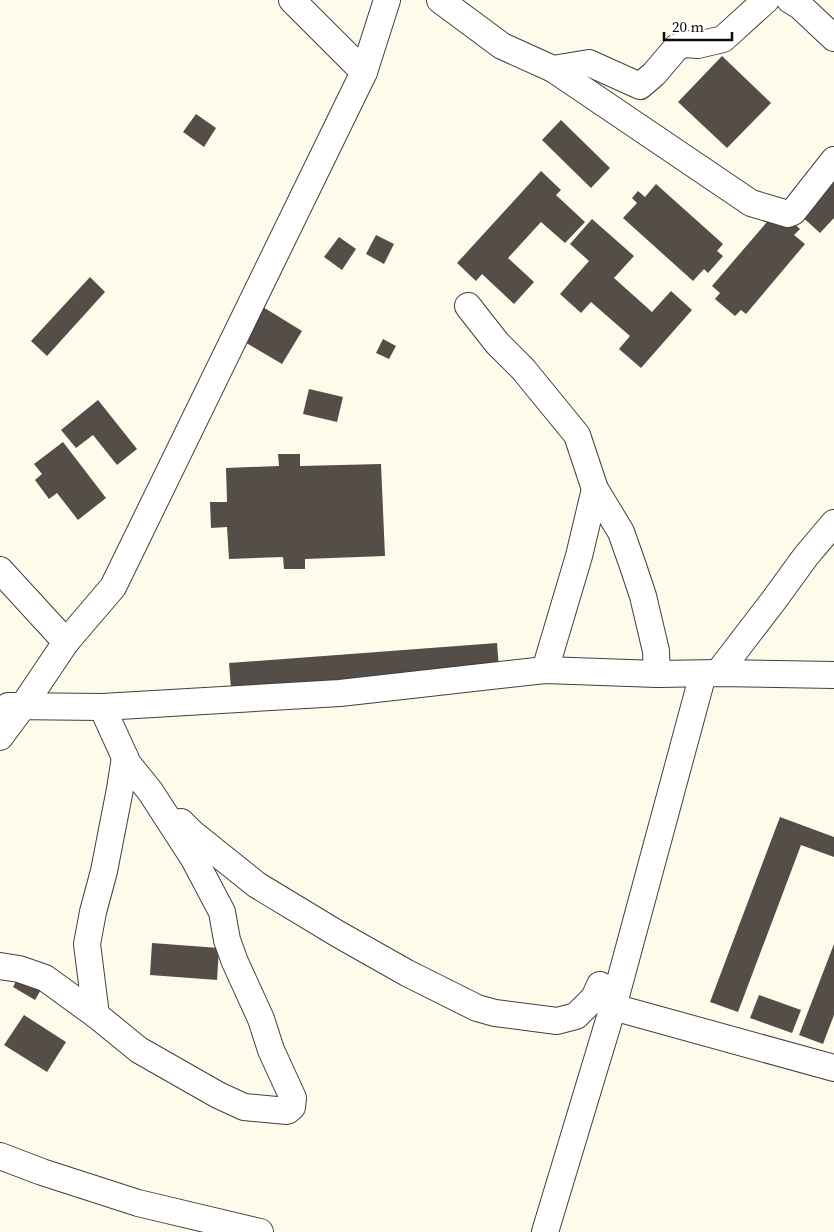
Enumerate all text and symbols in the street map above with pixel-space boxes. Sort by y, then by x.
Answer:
scale bar [664,10,732,42]
text: 20 m [672,16,704,37]

